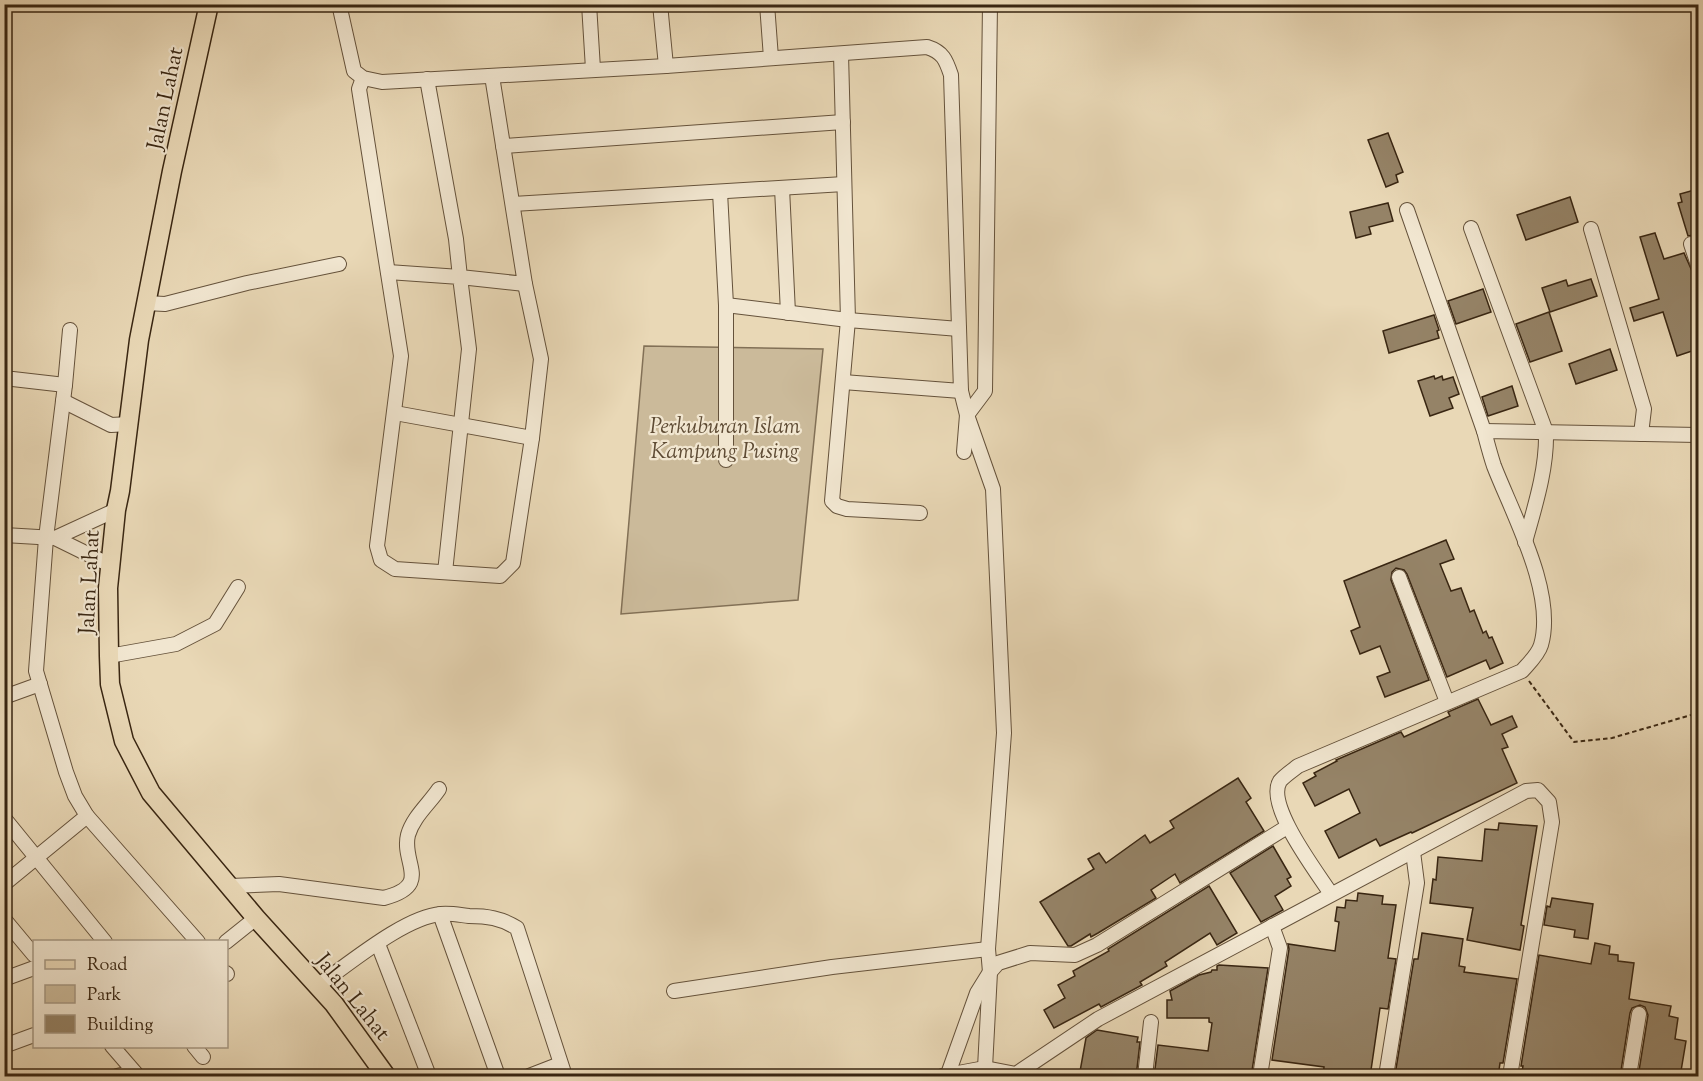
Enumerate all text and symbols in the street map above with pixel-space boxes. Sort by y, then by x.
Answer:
street label: Jalan Lahat [140,44,194,154]
park label: Perkuburan Islam Kampung Pusing [650,412,801,469]
street label: Jalan Lahat [72,529,110,636]
legend [33,940,228,1048]
street label: Jalan Lahat [306,947,397,1049]
text: Road [87,953,127,979]
text: Park [87,983,122,1009]
text: Building [87,1013,153,1039]

